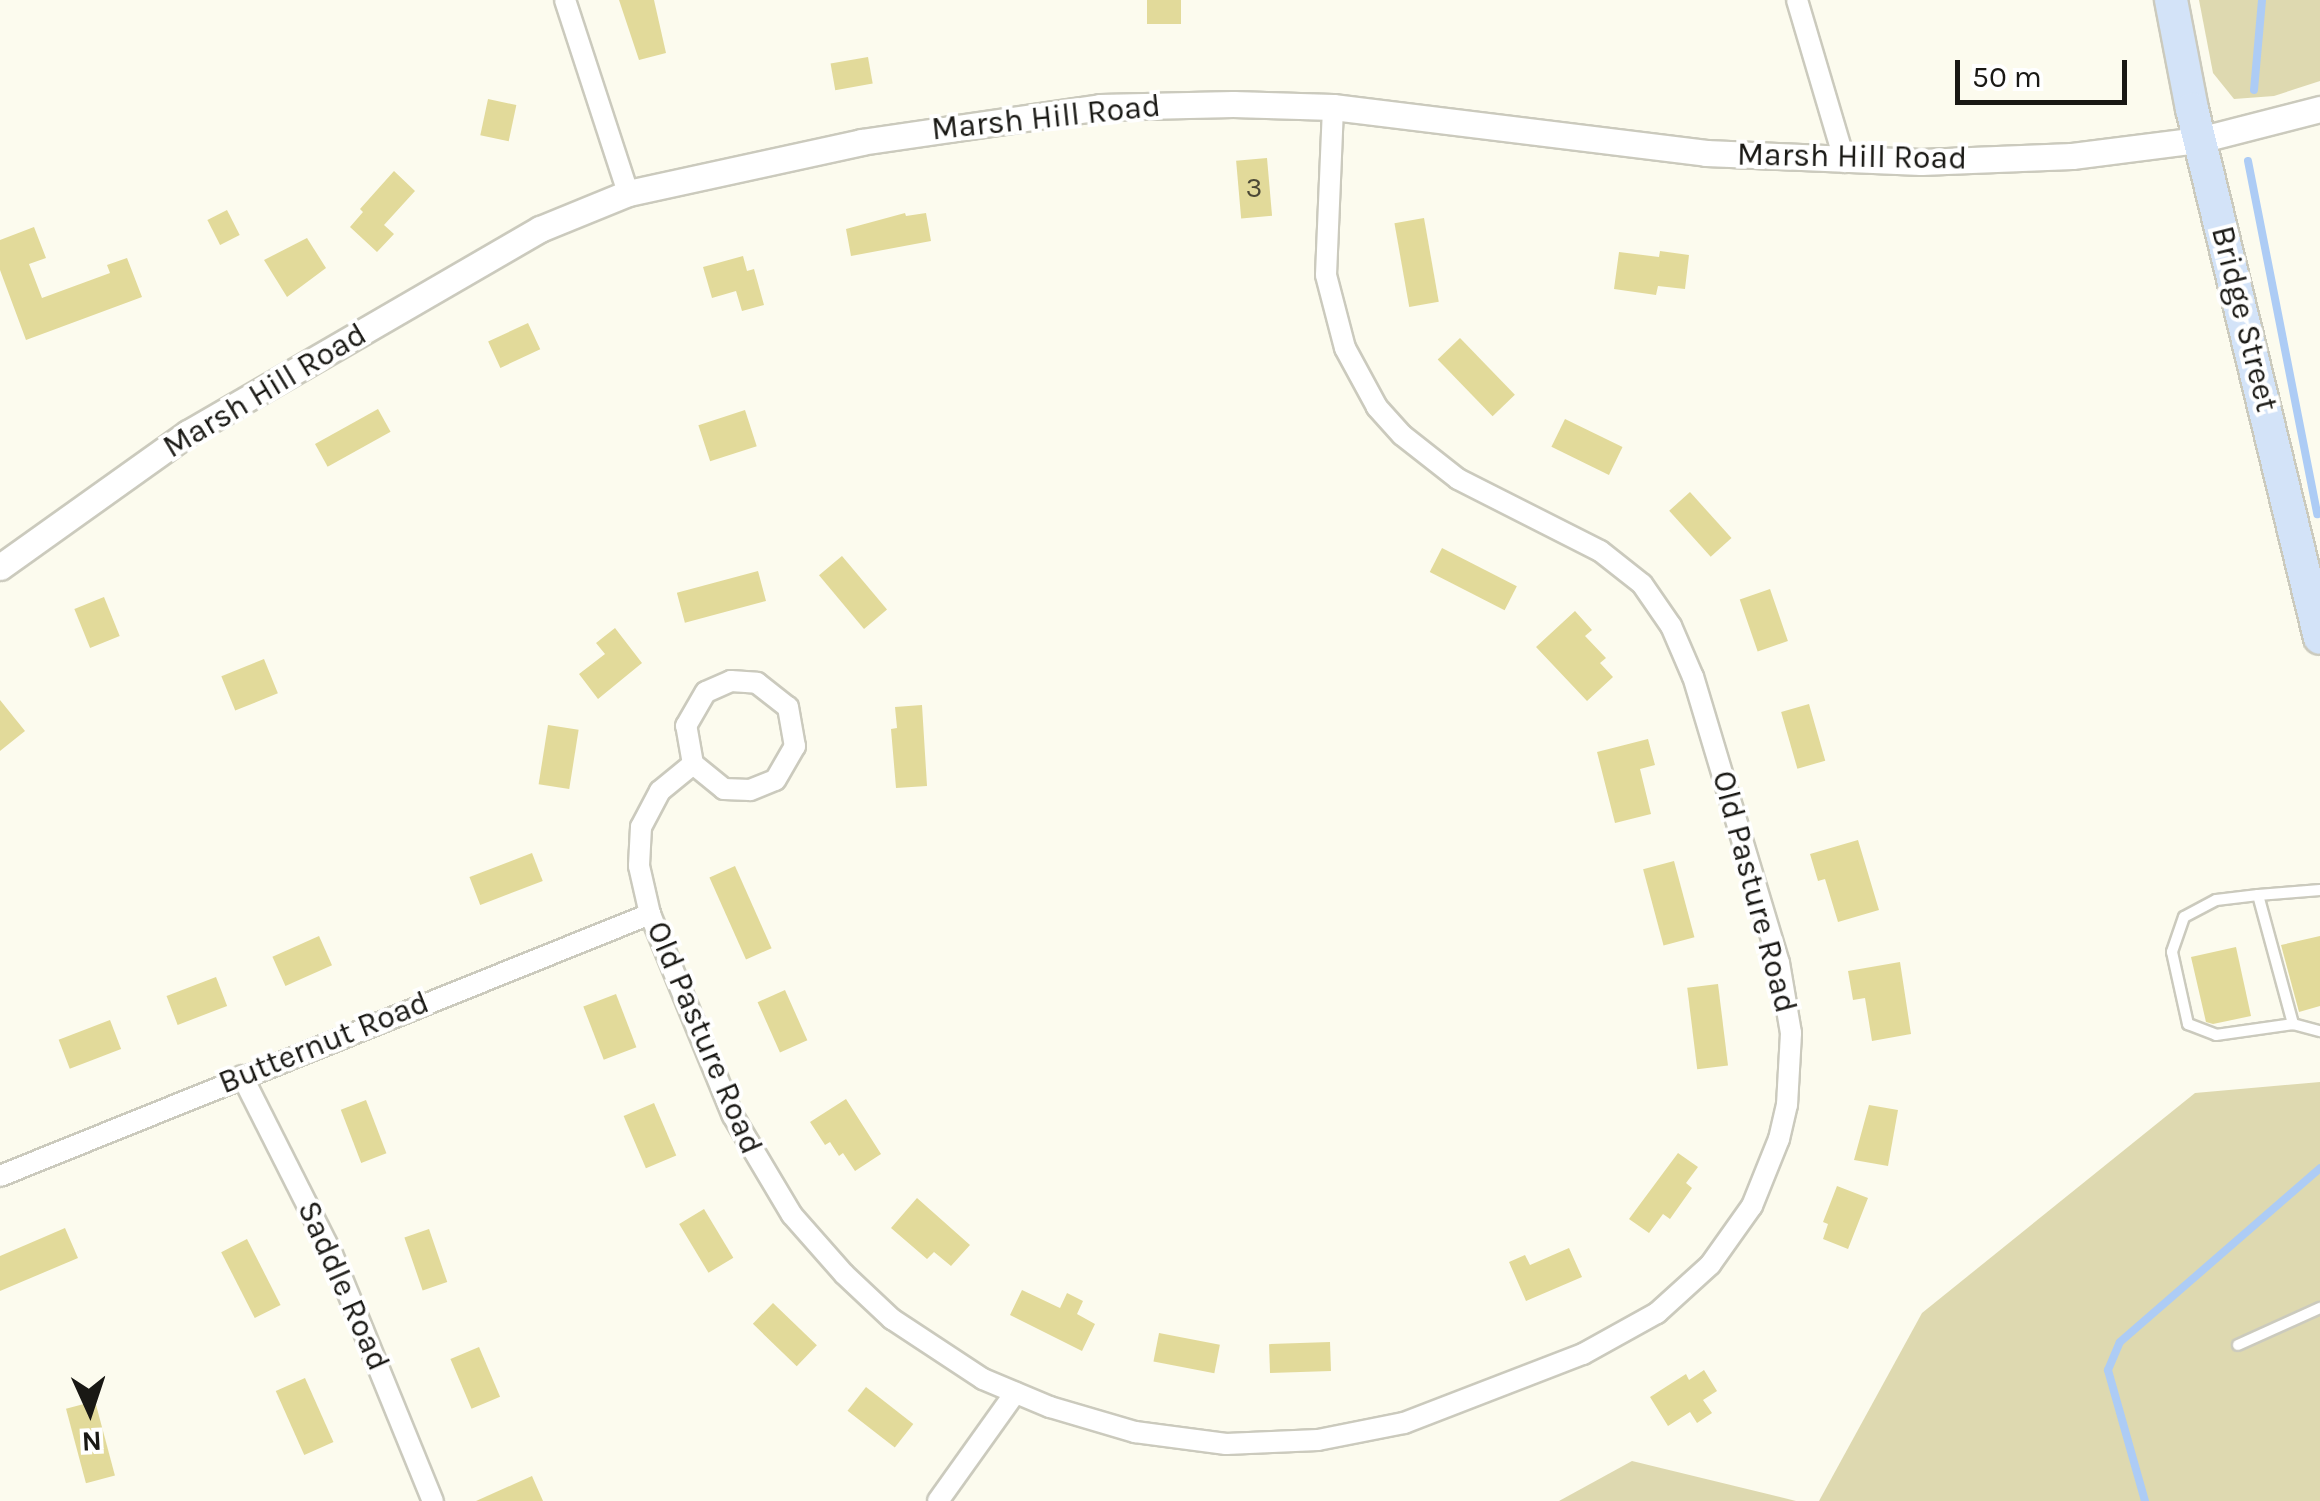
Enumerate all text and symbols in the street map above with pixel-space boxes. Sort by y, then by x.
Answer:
scale bar [1960,40,2132,102]
text: 50 m [1972,59,2042,95]
street label: Marsh Hill Road [930,87,1162,149]
street label: Marsh Hill Road [1737,136,1967,178]
house number: 3 [1246,171,1262,205]
street label: Bridge Street [2202,222,2286,416]
street label: Marsh Hill Road [156,315,374,467]
street label: Old Pasture Road [1703,767,1805,1017]
street label: Old Pasture Road [638,916,770,1160]
street label: Butternut Road [213,983,435,1103]
street label: Saddle Road [289,1195,397,1377]
north arrow [40,1361,140,1461]
text: N [81,1424,102,1458]

